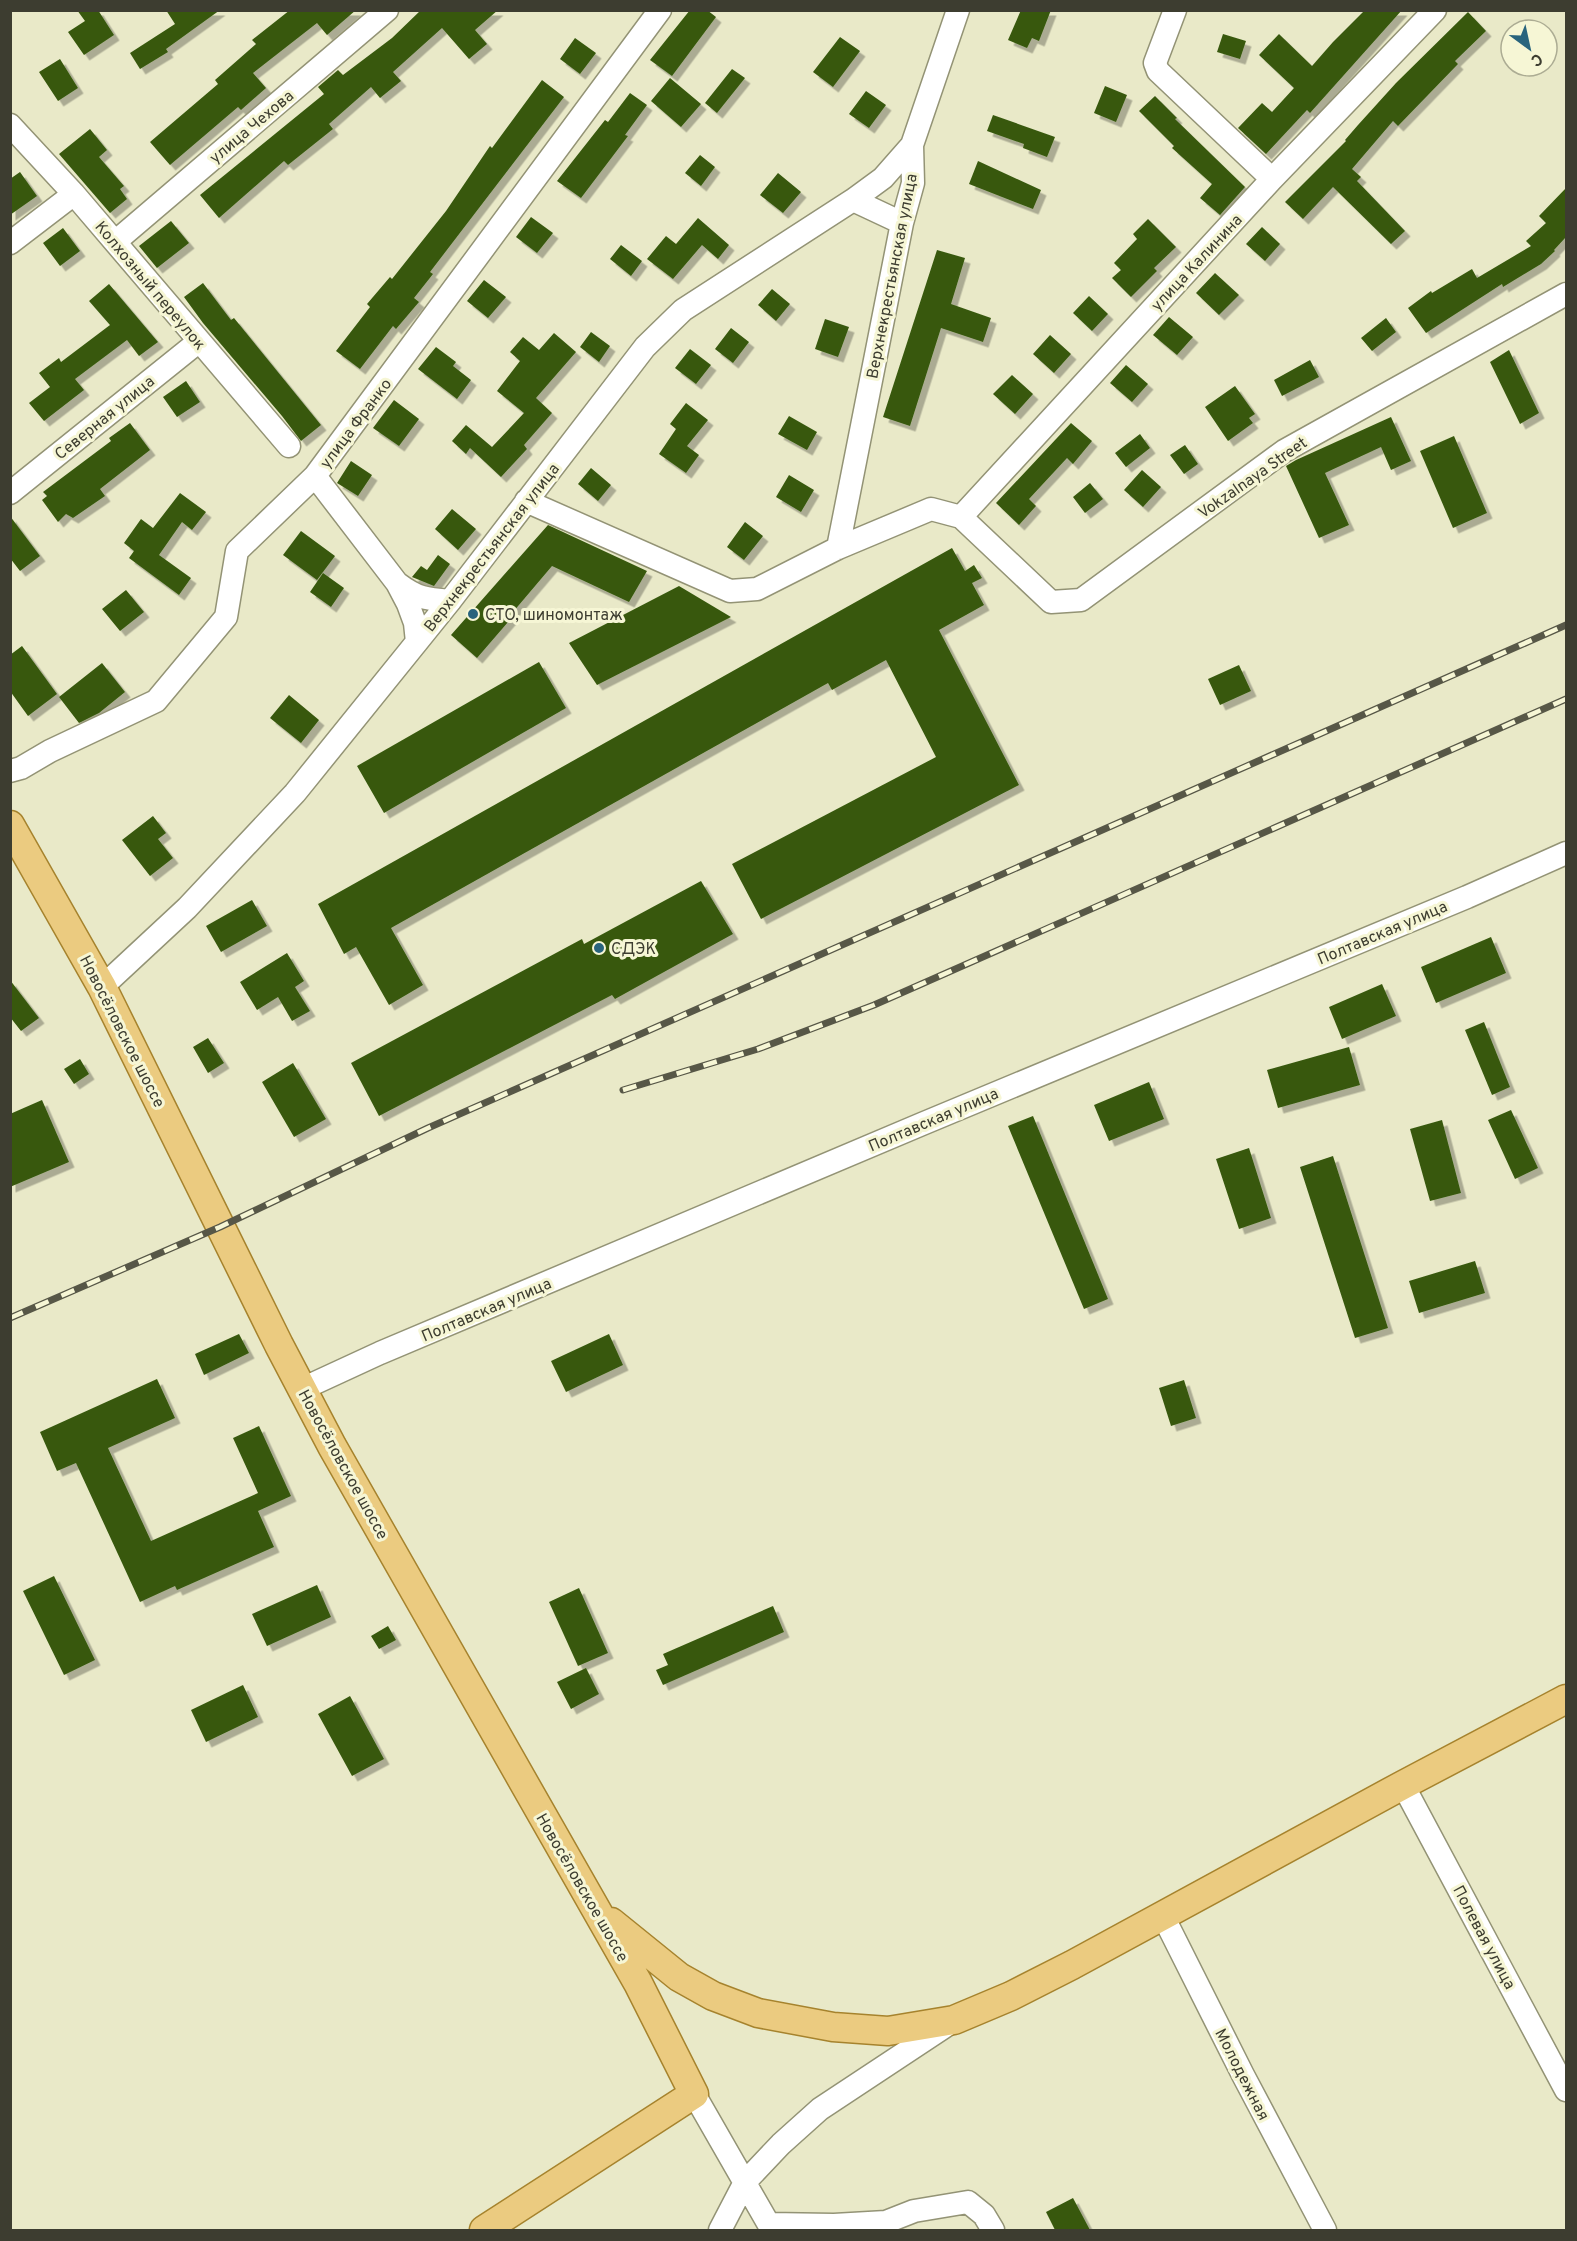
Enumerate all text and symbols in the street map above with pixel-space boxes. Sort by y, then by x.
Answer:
north arrow [1499,18,1559,78]
text: С [1526,48,1546,70]
street label: улица Чехова [206,87,298,169]
street label: Верхнекрестьянская улица [863,172,923,381]
street label: улица Калинина [1147,211,1247,316]
street label: Колхозный переулок [90,218,209,355]
street label: Северная улица [51,372,159,465]
street label: улица Франко [316,375,397,473]
street label: Vokzalnaya Street [1195,433,1312,524]
street label: Верхнекрестьянская улица [421,460,565,637]
place label: СТО, шиномонтаж [485,606,623,626]
marker: СТО, шиномонтаж [466,607,480,621]
street label: Полтавская улица [1315,897,1451,970]
place label: СДЭК [611,940,656,960]
marker: СДЭК [592,941,606,955]
street label: Новосёловское шоссе [74,952,168,1111]
street label: Полтавская улица [866,1084,1002,1157]
street label: Полтавская улица [419,1274,555,1347]
street label: Новосёловское шоссе [293,1387,392,1543]
street label: Новосёловское шоссе [531,1810,632,1966]
street label: Полевая улица [1447,1883,1519,1993]
street label: Молодежная [1209,2026,1273,2124]

